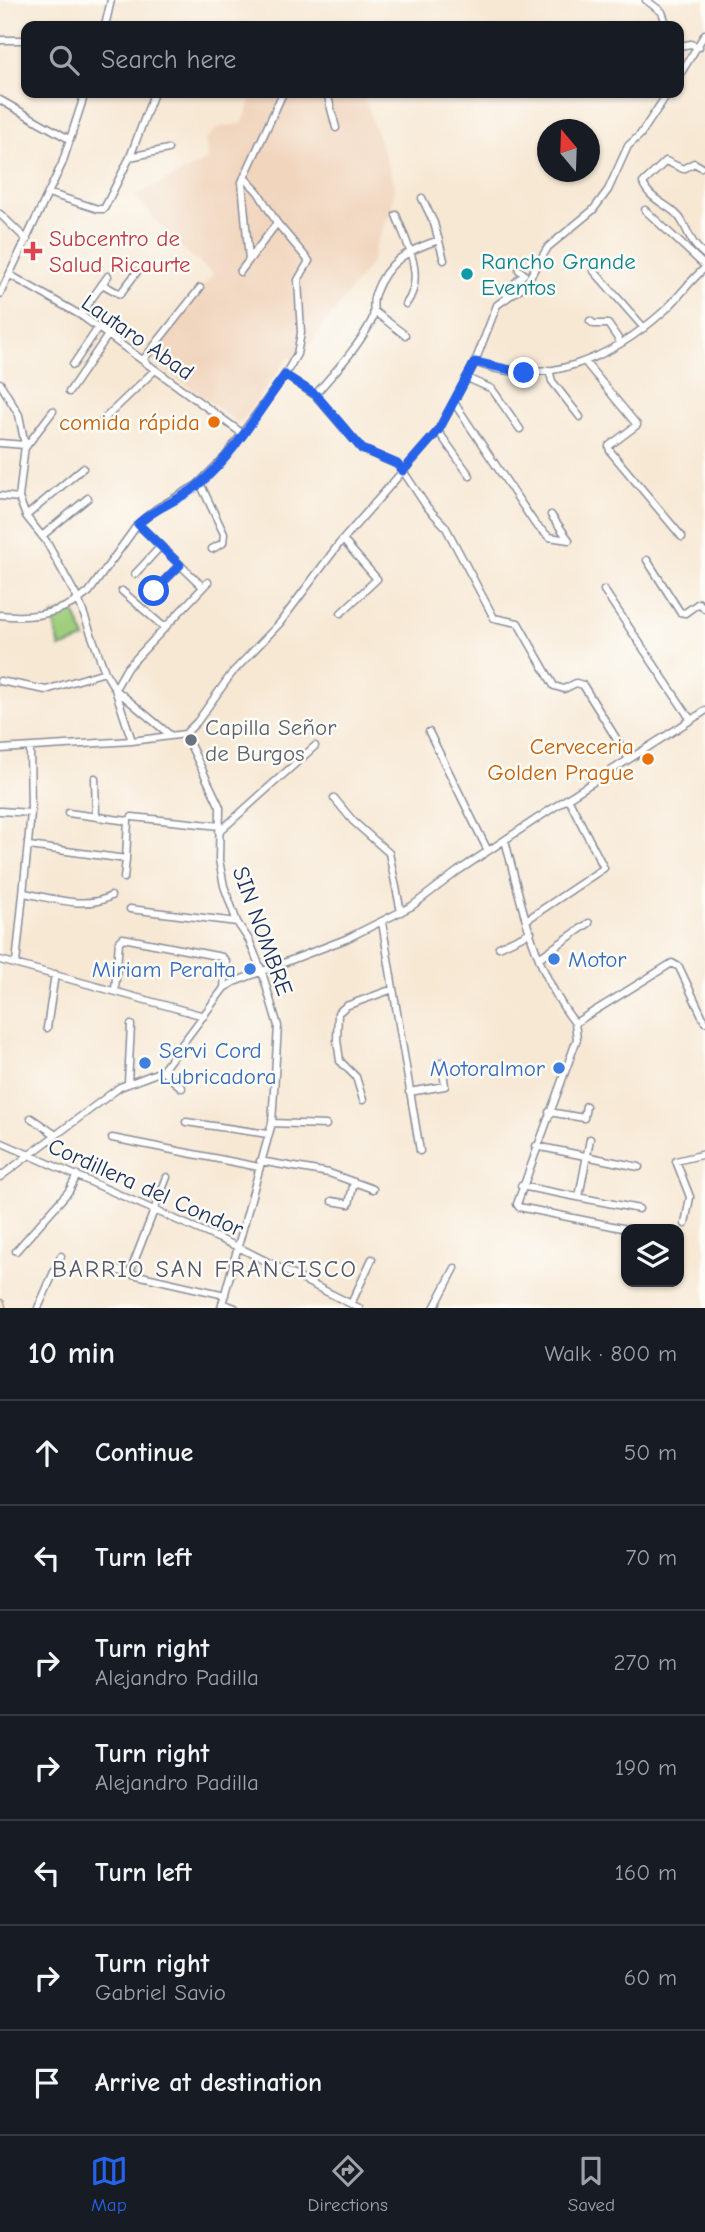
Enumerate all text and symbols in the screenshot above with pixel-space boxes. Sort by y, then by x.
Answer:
search box [21,21,684,98]
icon: search [45,41,83,79]
text: Search here [101,45,236,75]
north arrow [537,119,600,182]
place label: Subcentro de Salud Ricaurte [49,225,190,278]
marker: Subcentro de Salud Ricaurte [23,241,43,261]
place label: Rancho Grande Eventos [481,248,636,301]
marker: Rancho Grande Eventos [459,266,475,282]
street label: Lautaro Abad [76,289,199,386]
route end [508,357,539,388]
place label: comida rápida [59,409,200,436]
marker: comida rápida [206,414,222,430]
route start [138,575,169,606]
place label: Capilla Señor de Burgos [205,714,337,767]
marker: Capilla Señor de Burgos [183,732,199,748]
place label: Cerveceria Golden Prague [487,733,634,786]
marker: Cerveceria Golden Prague [640,751,656,767]
street label: SIN NOMBRE [227,863,298,1000]
place label: Motor [568,946,627,973]
marker: Motor [546,951,562,967]
place label: Miriam Peralta [92,956,236,983]
marker: Miriam Peralta [242,961,258,977]
place label: Servi Cord Lubricadora [159,1037,277,1090]
marker: Servi Cord Lubricadora [137,1055,153,1071]
place label: Motoralmor [430,1055,546,1082]
marker: Motoralmor [551,1060,567,1076]
street label: Cordillera del Condor [44,1132,248,1243]
map controls [621,1224,684,1287]
button: layers [621,1224,684,1287]
district label: BARRIO SAN FRANCISCO [52,1255,358,1283]
text: 10 min [28,1336,115,1371]
text: Walk · 800 m [545,1340,677,1367]
icon: ahead [28,1434,66,1472]
text: Continue [95,1438,193,1468]
text: 50 m [624,1439,677,1466]
icon: left [28,1539,66,1577]
text: Turn left [95,1543,192,1573]
text: 70 m [625,1544,677,1571]
text: Turn right [95,1634,209,1664]
icon: right [28,1644,66,1682]
text: 270 m [613,1649,677,1676]
text: Alejandro Padilla [95,1664,259,1691]
text: Turn right [95,1739,209,1769]
icon: right [28,1749,66,1787]
text: 190 m [615,1754,677,1781]
text: Alejandro Padilla [95,1769,259,1796]
icon: left [28,1854,66,1892]
text: Turn left [95,1858,192,1888]
text: 160 m [615,1859,677,1886]
text: Turn right [95,1949,209,1979]
icon: right [28,1959,66,1997]
text: 60 m [624,1964,677,1991]
text: Gabriel Savio [95,1979,226,2006]
icon: arrive [28,2064,66,2102]
text: Arrive at destination [95,2068,322,2098]
tab: Map [90,2152,128,2216]
tab: Directions [308,2152,388,2216]
tab: Saved [568,2152,615,2216]

